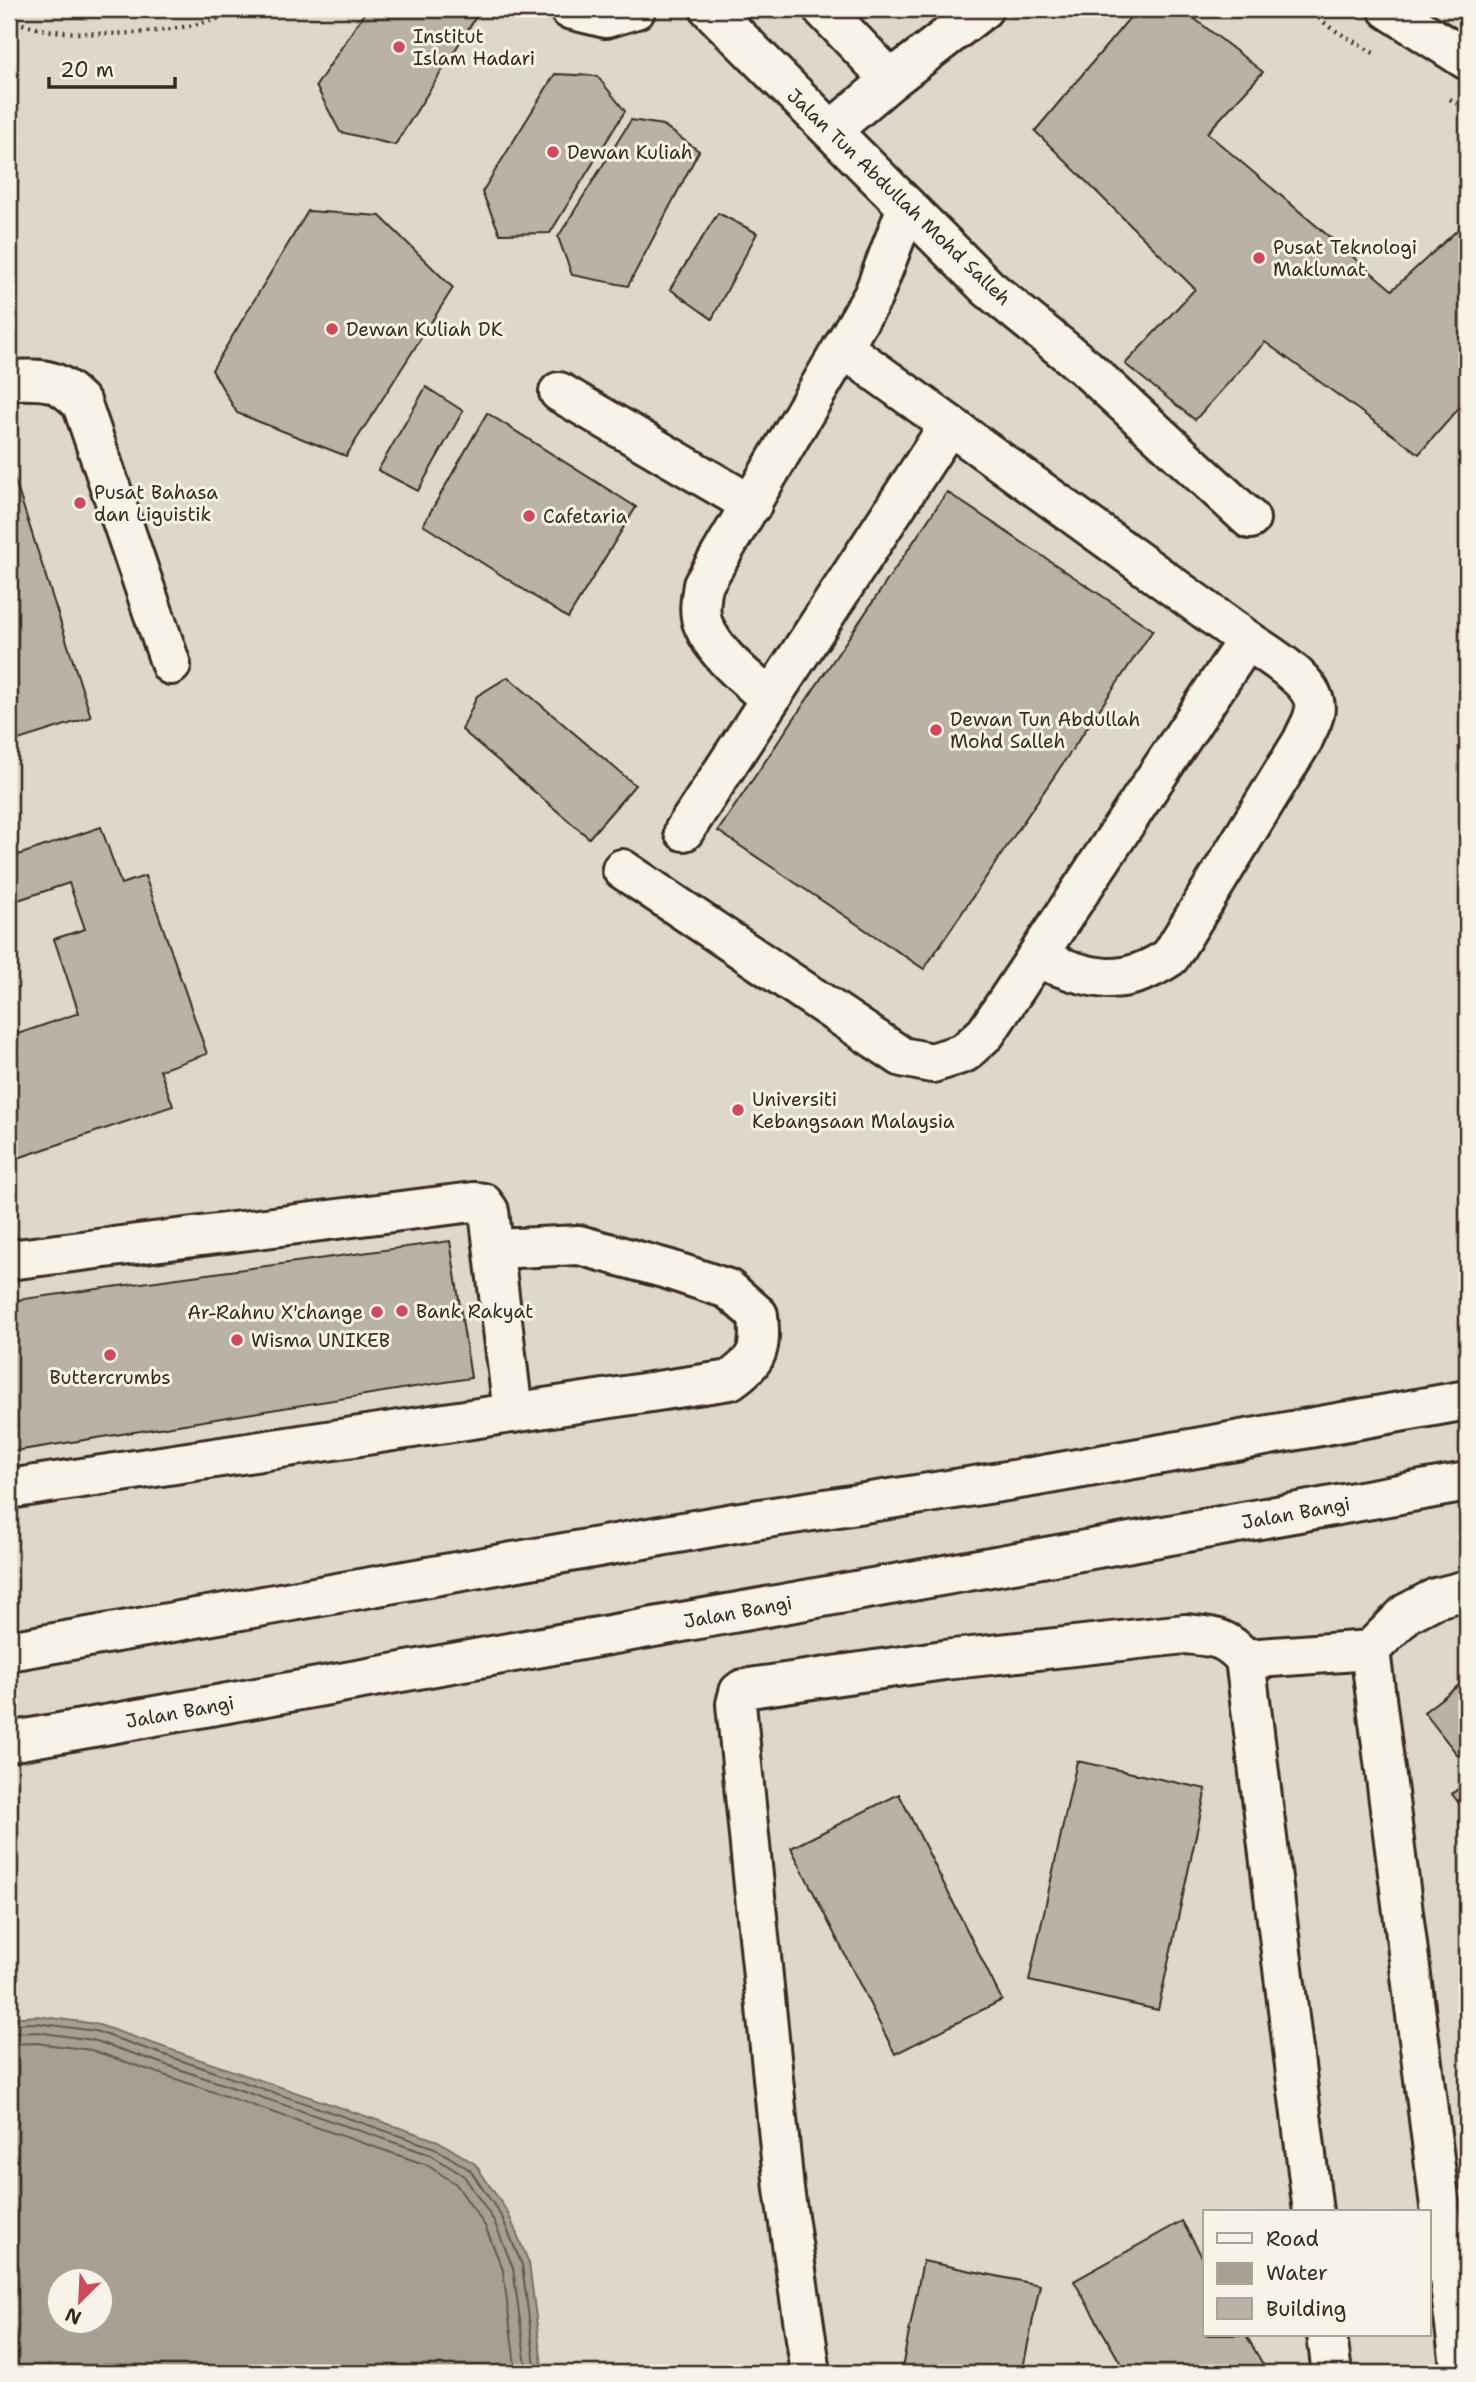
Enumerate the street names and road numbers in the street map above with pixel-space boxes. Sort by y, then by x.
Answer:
street label: Jalan Tun Abdullah Mohd Salleh [782,83,1016,311]
street label: Jalan Bangi [1240,1491,1352,1535]
street label: Jalan Bangi [682,1590,794,1634]
street label: Jalan Bangi [124,1690,236,1734]

